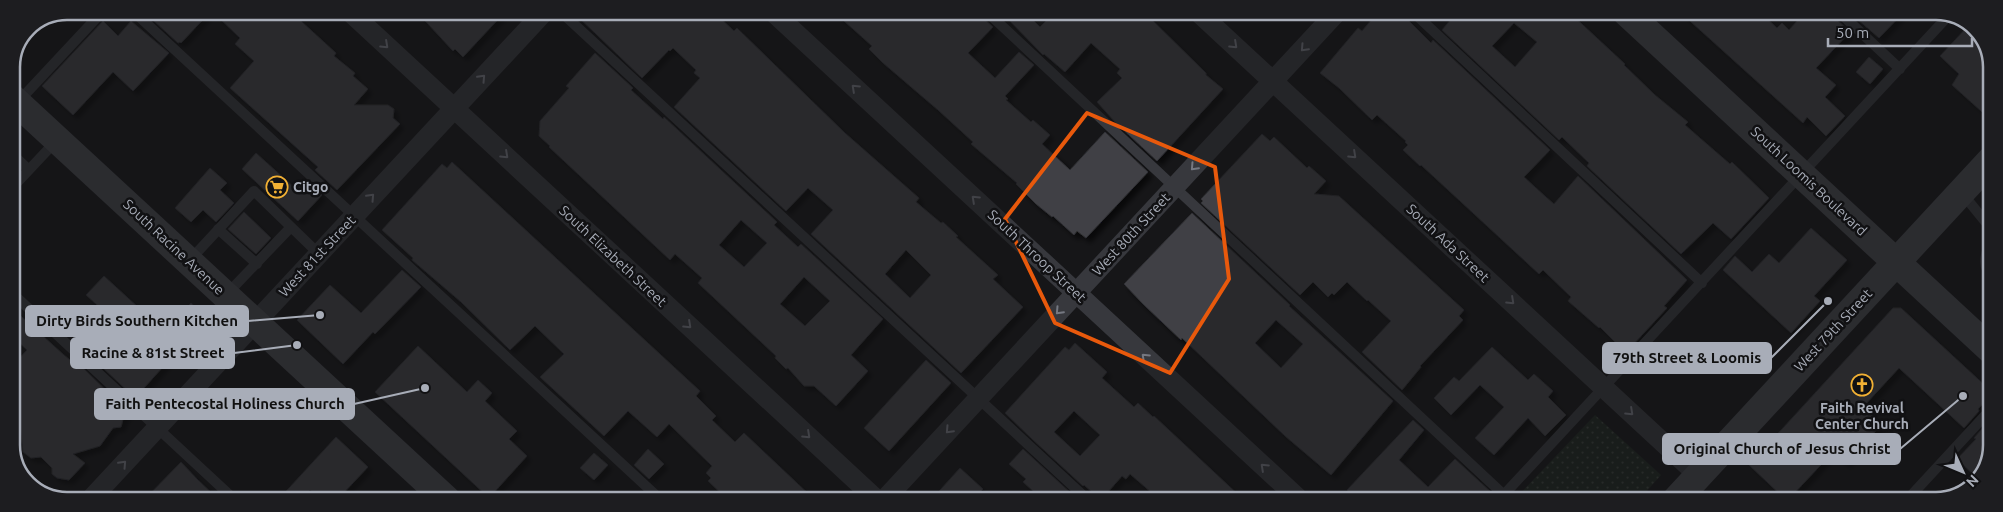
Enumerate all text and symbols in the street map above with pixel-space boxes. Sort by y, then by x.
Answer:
scale bar [1828,15,1972,47]
text: 50 m [1836,24,1869,41]
one-way arrow [379,39,388,48]
one-way arrow [1228,39,1237,48]
one-way arrow [1301,42,1310,51]
one-way arrow [476,75,485,84]
one-way arrow [852,85,861,94]
street label: South Loomis Boulevard [1748,123,1870,239]
one-way arrow [499,149,508,158]
one-way arrow [1348,149,1357,158]
one-way arrow [1191,161,1200,170]
supermarket icon: Citgo [265,175,289,199]
place label: Citgo [293,179,328,195]
street label: West 80th Street [1089,189,1174,279]
one-way arrow [365,194,374,203]
street label: South Racine Avenue [120,196,228,298]
one-way arrow [971,196,980,205]
street label: South Ada Street [1403,201,1493,286]
street label: South Elizabeth Street [556,202,670,310]
street label: South Throop Street [985,206,1090,306]
street label: West 81st Street [275,212,359,300]
street label: West 79th Street [1791,285,1876,375]
one-way arrow [1506,295,1515,304]
callout: Dirty Birds Southern Kitchen [26,306,248,336]
one-way arrow [1056,306,1065,315]
text: Dirty Birds Southern Kitchen [36,312,238,329]
one-way arrow [682,319,691,328]
callout: Racine & 81st Street [71,338,234,368]
callout: 79th Street & Loomis [1603,343,1771,373]
text: Racine & 81st Street [82,344,225,361]
text: 79th Street & Loomis [1613,349,1761,366]
one-way arrow [1142,354,1151,363]
church icon: Faith Revival Center Church [1850,373,1874,397]
callout: Faith Pentecostal Holiness Church [95,389,354,419]
text: Faith Pentecostal Holiness Church [105,395,345,412]
place label: Faith Revival Center Church [1815,400,1909,432]
one-way arrow [1625,406,1634,415]
one-way arrow [945,425,954,434]
one-way arrow [802,429,811,438]
callout: Original Church of Jesus Christ [1663,434,1900,464]
text: Original Church of Jesus Christ [1674,440,1891,457]
north arrow [1938,447,1988,497]
one-way arrow [117,461,126,470]
one-way arrow [1261,464,1270,473]
text: N [1963,472,1982,490]

